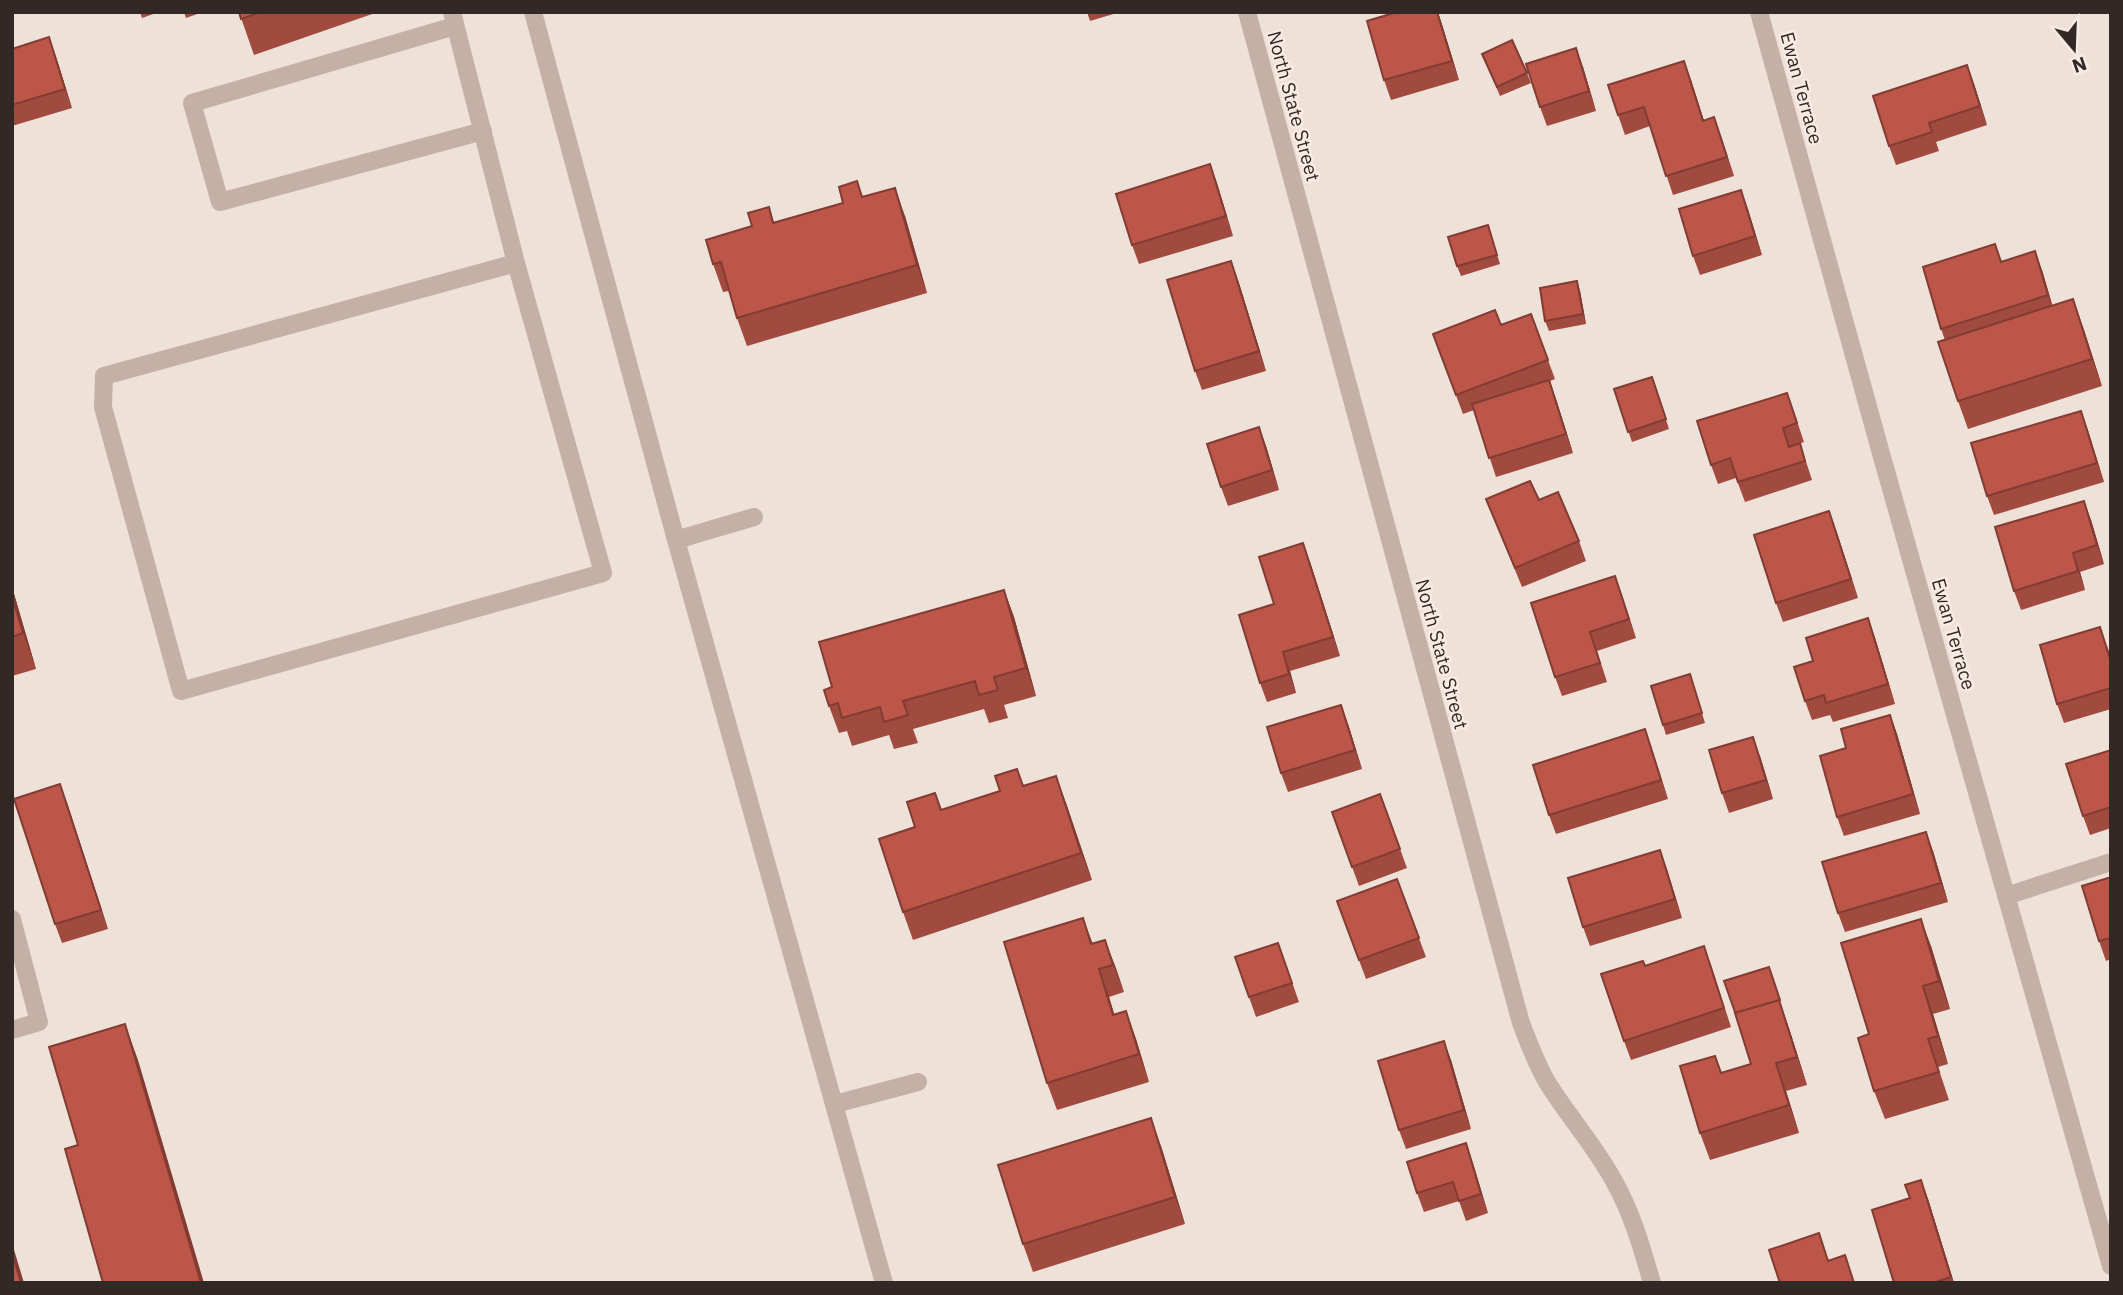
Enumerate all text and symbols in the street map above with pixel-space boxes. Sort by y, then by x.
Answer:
north arrow [2039,14,2109,84]
street label: North State Street [1262,28,1326,184]
street label: Ewan Terrace [1776,29,1828,147]
text: N [2069,51,2090,79]
street label: Ewan Terrace [1927,575,1981,693]
street label: North State Street [1410,576,1474,732]

